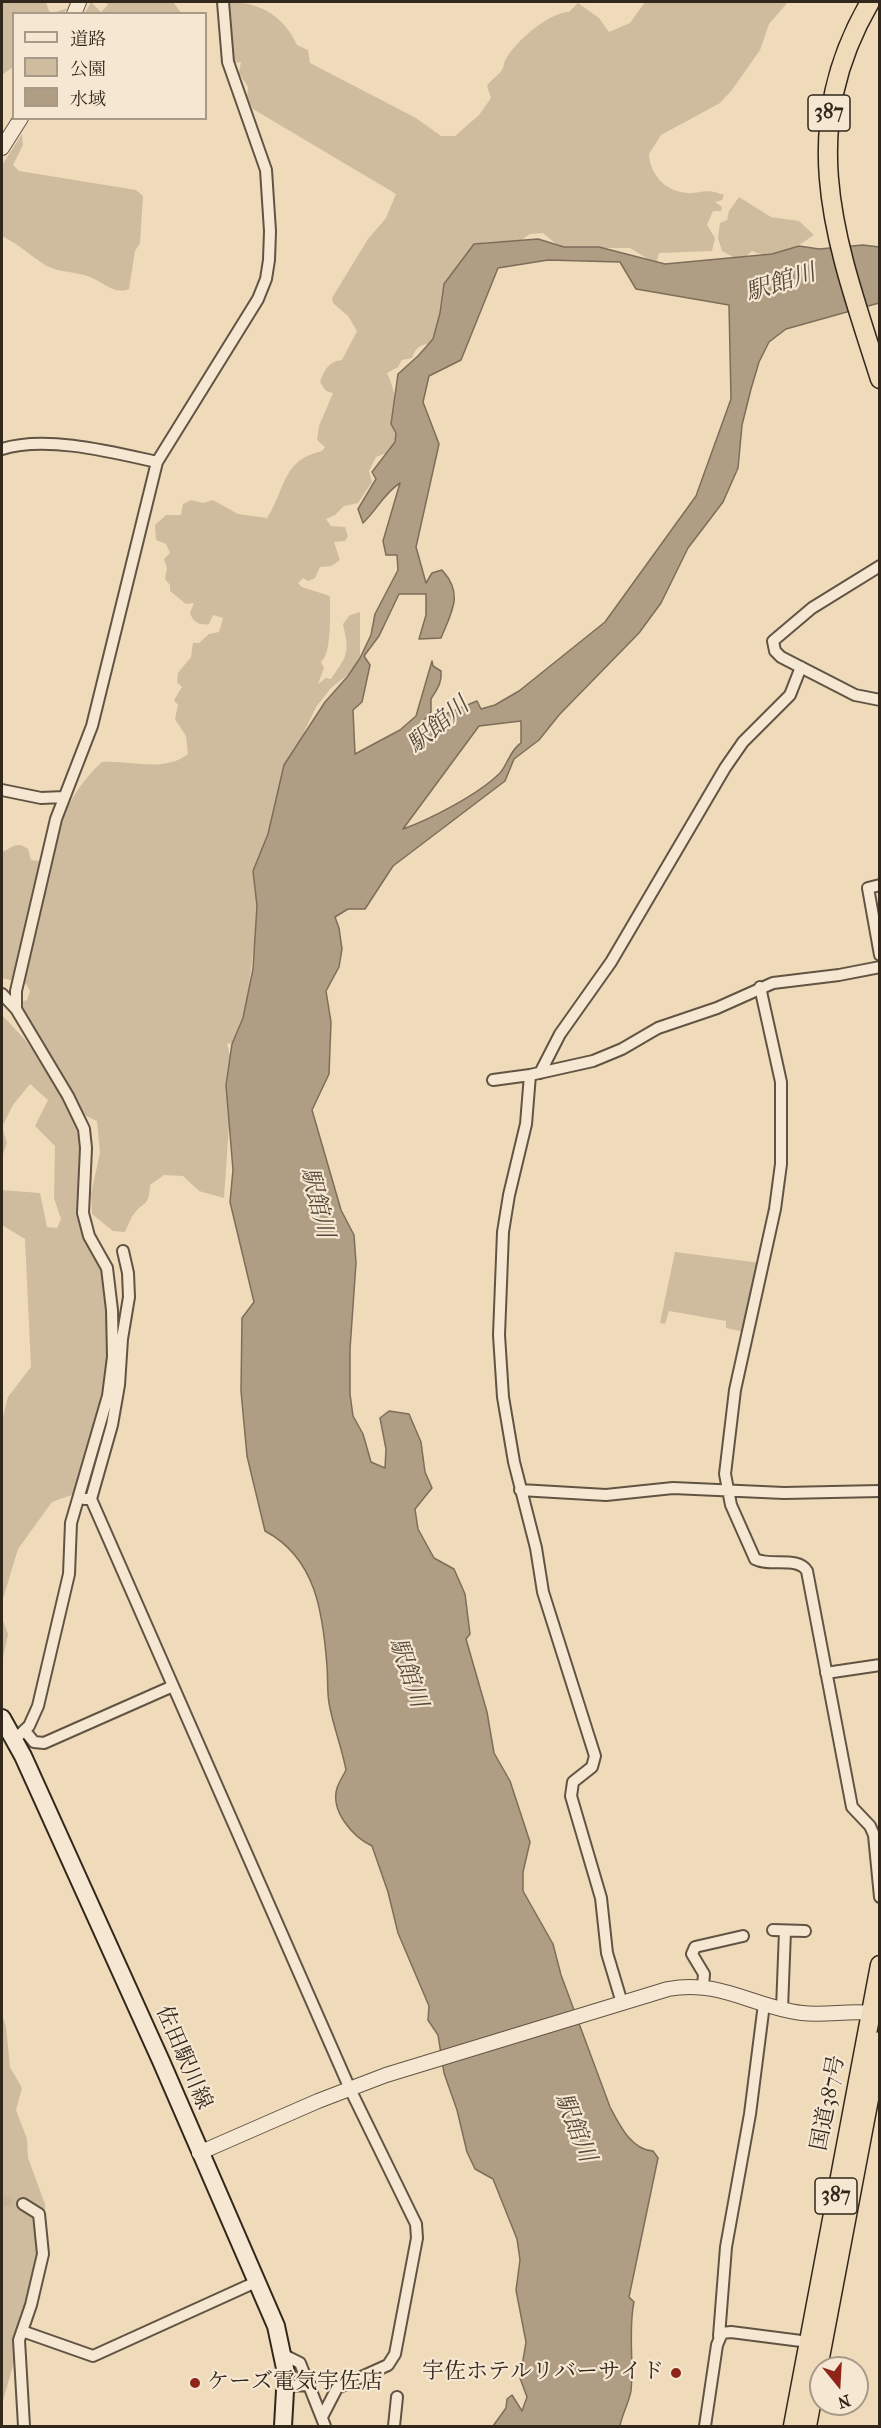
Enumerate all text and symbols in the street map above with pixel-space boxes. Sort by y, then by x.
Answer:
legend [12,12,207,120]
text: 道路 [70,29,106,50]
text: 公園 [70,59,106,80]
text: 水域 [70,89,106,110]
road number: 387 [808,95,850,131]
water label: 駅館川 [742,259,820,309]
water label: 駅館川 [402,692,476,760]
water label: 駅館川 [293,1165,339,1241]
water label: 駅館川 [382,1634,432,1712]
street label: 佐田駅川線 [149,2002,217,2114]
street label: 国道387号 [807,2053,851,2153]
water label: 駅館川 [547,2089,601,2167]
road number: 387 [815,2178,857,2214]
north arrow [809,2356,869,2416]
place label: 宇佐ホテルリバーサイド [422,2360,664,2386]
marker: 宇佐ホテルリバーサイド [669,2366,683,2380]
place label: ケーズ電気宇佐店 [207,2370,383,2396]
marker: ケーズ電気宇佐店 [188,2376,202,2390]
text: N [835,2391,853,2413]

